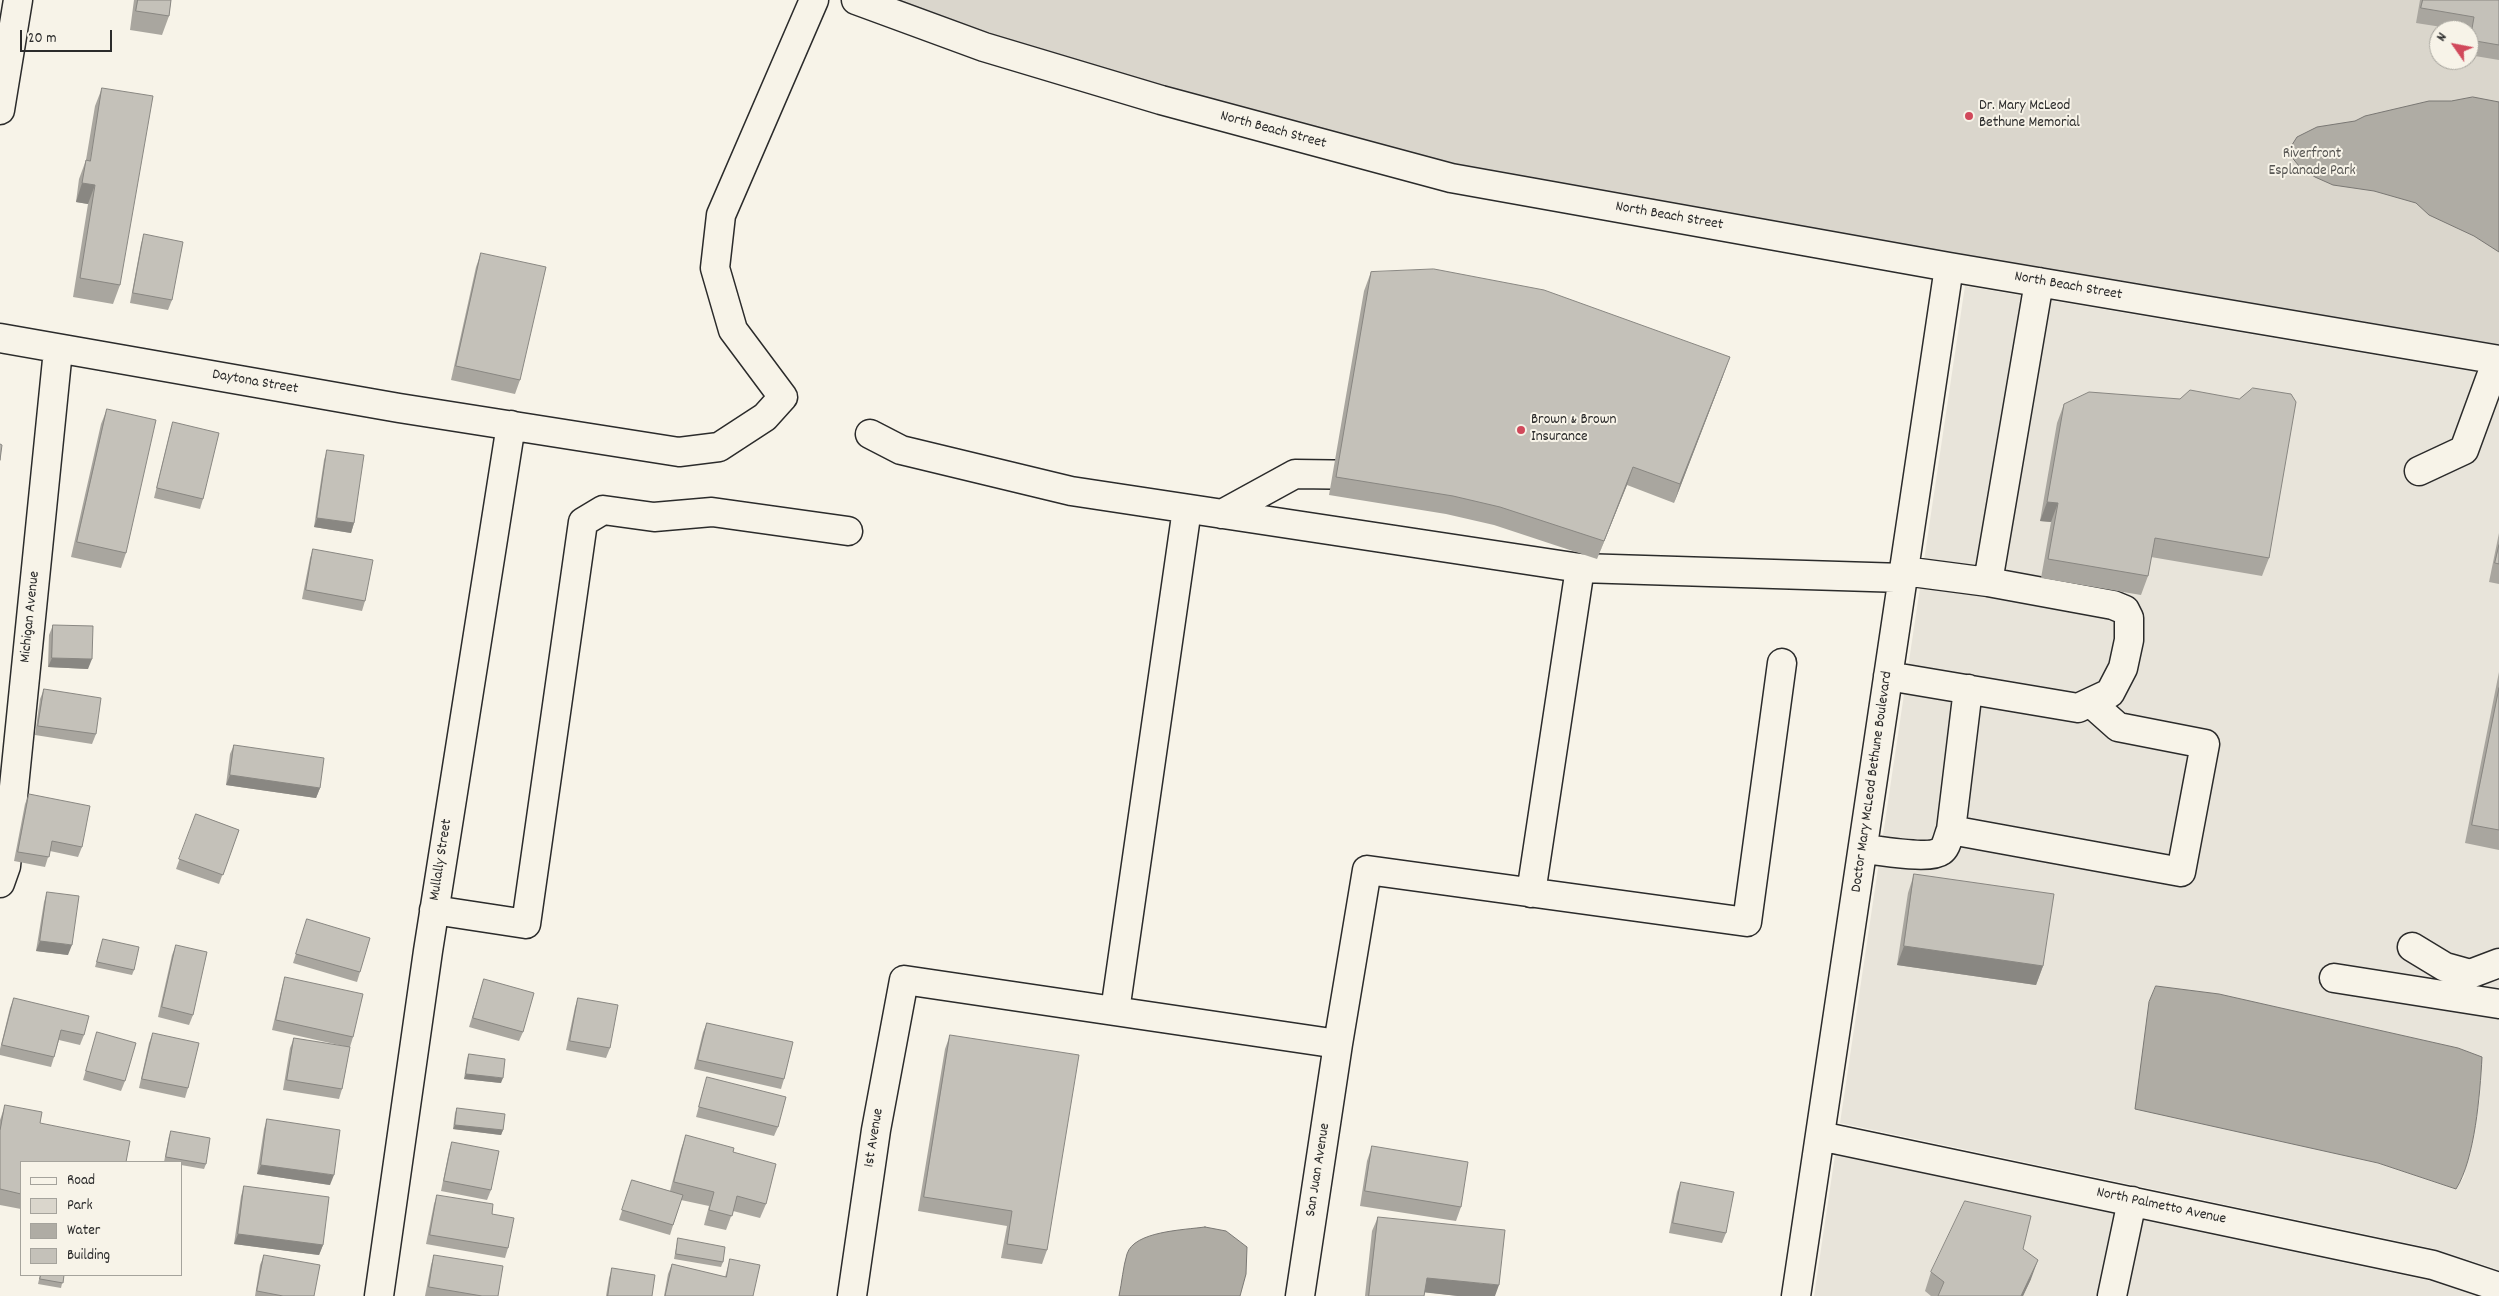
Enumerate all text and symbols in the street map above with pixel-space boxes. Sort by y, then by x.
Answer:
scale bar [22,20,115,52]
north arrow [2429,20,2479,70]
text: 20 m [28,28,56,50]
text: N [2432,29,2453,46]
place label: Dr. Mary McLeod Bethune Memorial [1979,98,2080,133]
street label: North Beach Street [1218,108,1328,154]
marker: Dr. Mary McLeod Bethune Memorial [1963,110,1975,122]
park label: Riverfront Esplanade Park [2268,146,2356,181]
street label: North Beach Street [1614,199,1724,235]
street label: North Beach Street [2013,269,2123,305]
street label: Daytona Street [211,367,299,399]
place label: Brown & Brown Insurance [1531,412,1616,447]
marker: Brown & Brown Insurance [1515,424,1527,436]
street label: Michigan Avenue [17,570,45,664]
street label: Doctor Mary McLeod Bethune Boulevard [1849,670,1897,894]
street label: Mullally Street [427,818,457,902]
street label: 1st Avenue [861,1107,889,1169]
street label: San Juan Avenue [1303,1122,1335,1218]
legend [20,1161,182,1276]
text: Road [67,1170,95,1192]
street label: North Palmetto Avenue [2095,1184,2227,1230]
text: Park [67,1195,93,1217]
text: Water [67,1220,100,1242]
text: Building [67,1245,110,1267]

